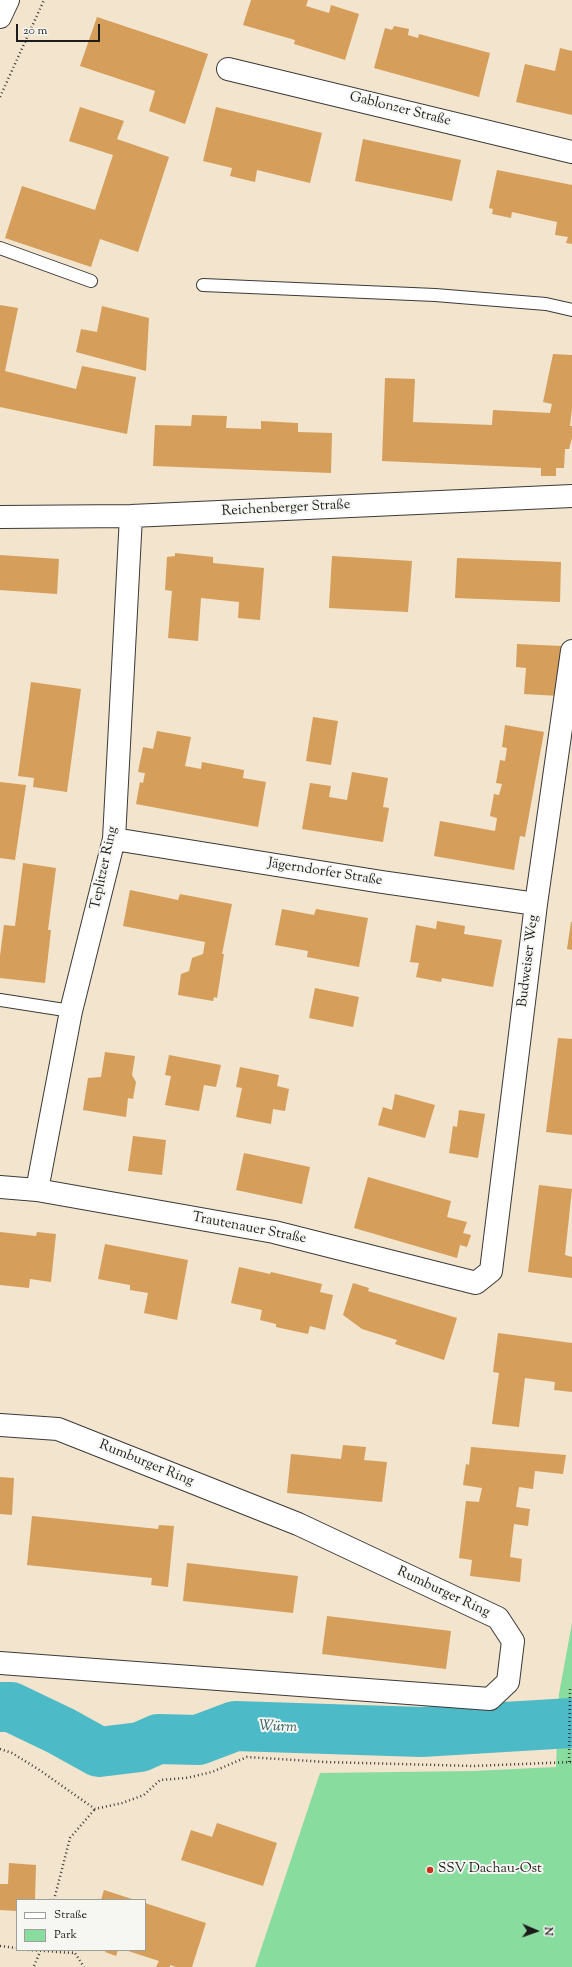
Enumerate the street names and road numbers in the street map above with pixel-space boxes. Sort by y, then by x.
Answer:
street label: Gablonzer Straße [348,89,452,131]
street label: Reichenberger Straße [221,497,351,521]
street label: Teplitzer Ring [88,825,122,911]
street label: Jägerndorfer Straße [267,856,383,890]
street label: Budweiser Weg [515,914,543,1008]
street label: Trautenauer Straße [191,1210,307,1248]
street label: Rumburger Ring [96,1437,196,1491]
street label: Rumburger Ring [394,1564,492,1622]

